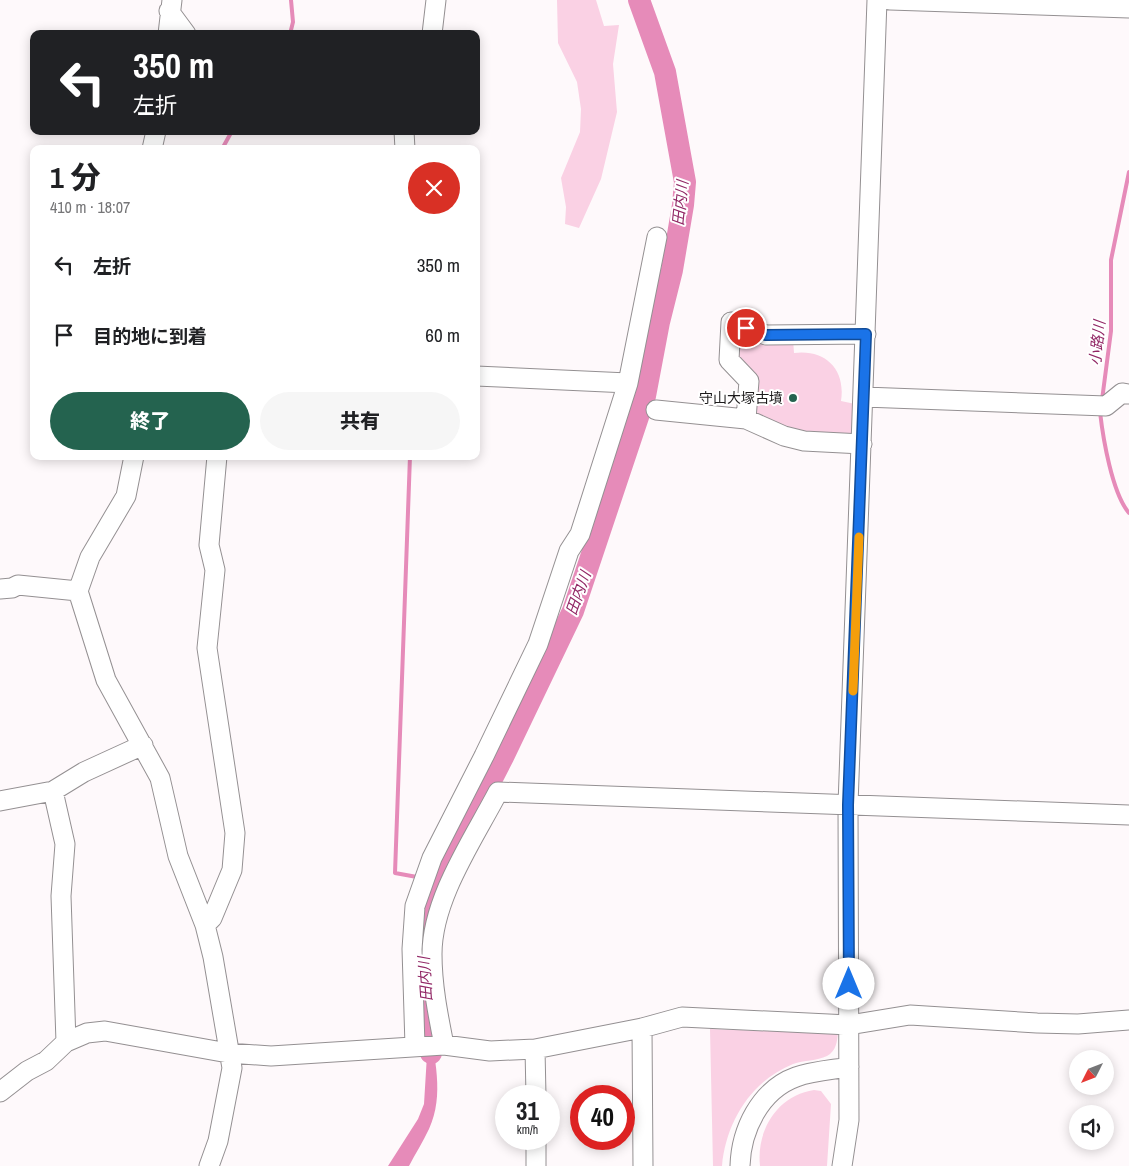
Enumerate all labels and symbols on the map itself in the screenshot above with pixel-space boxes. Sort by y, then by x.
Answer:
water label: 田内川 [667,178,693,226]
pin [725,307,767,349]
water label: 小路川 [1084,318,1110,366]
place label: 守山大塚古墳 [699,389,783,407]
marker: 守山大塚古墳 [787,392,799,404]
water label: 田内川 [560,566,596,618]
water label: 田内川 [413,954,437,1002]
position arrow [822,957,874,1009]
north arrow [1069,1050,1114,1095]
speed limit sign: 40 [570,1085,635,1150]

